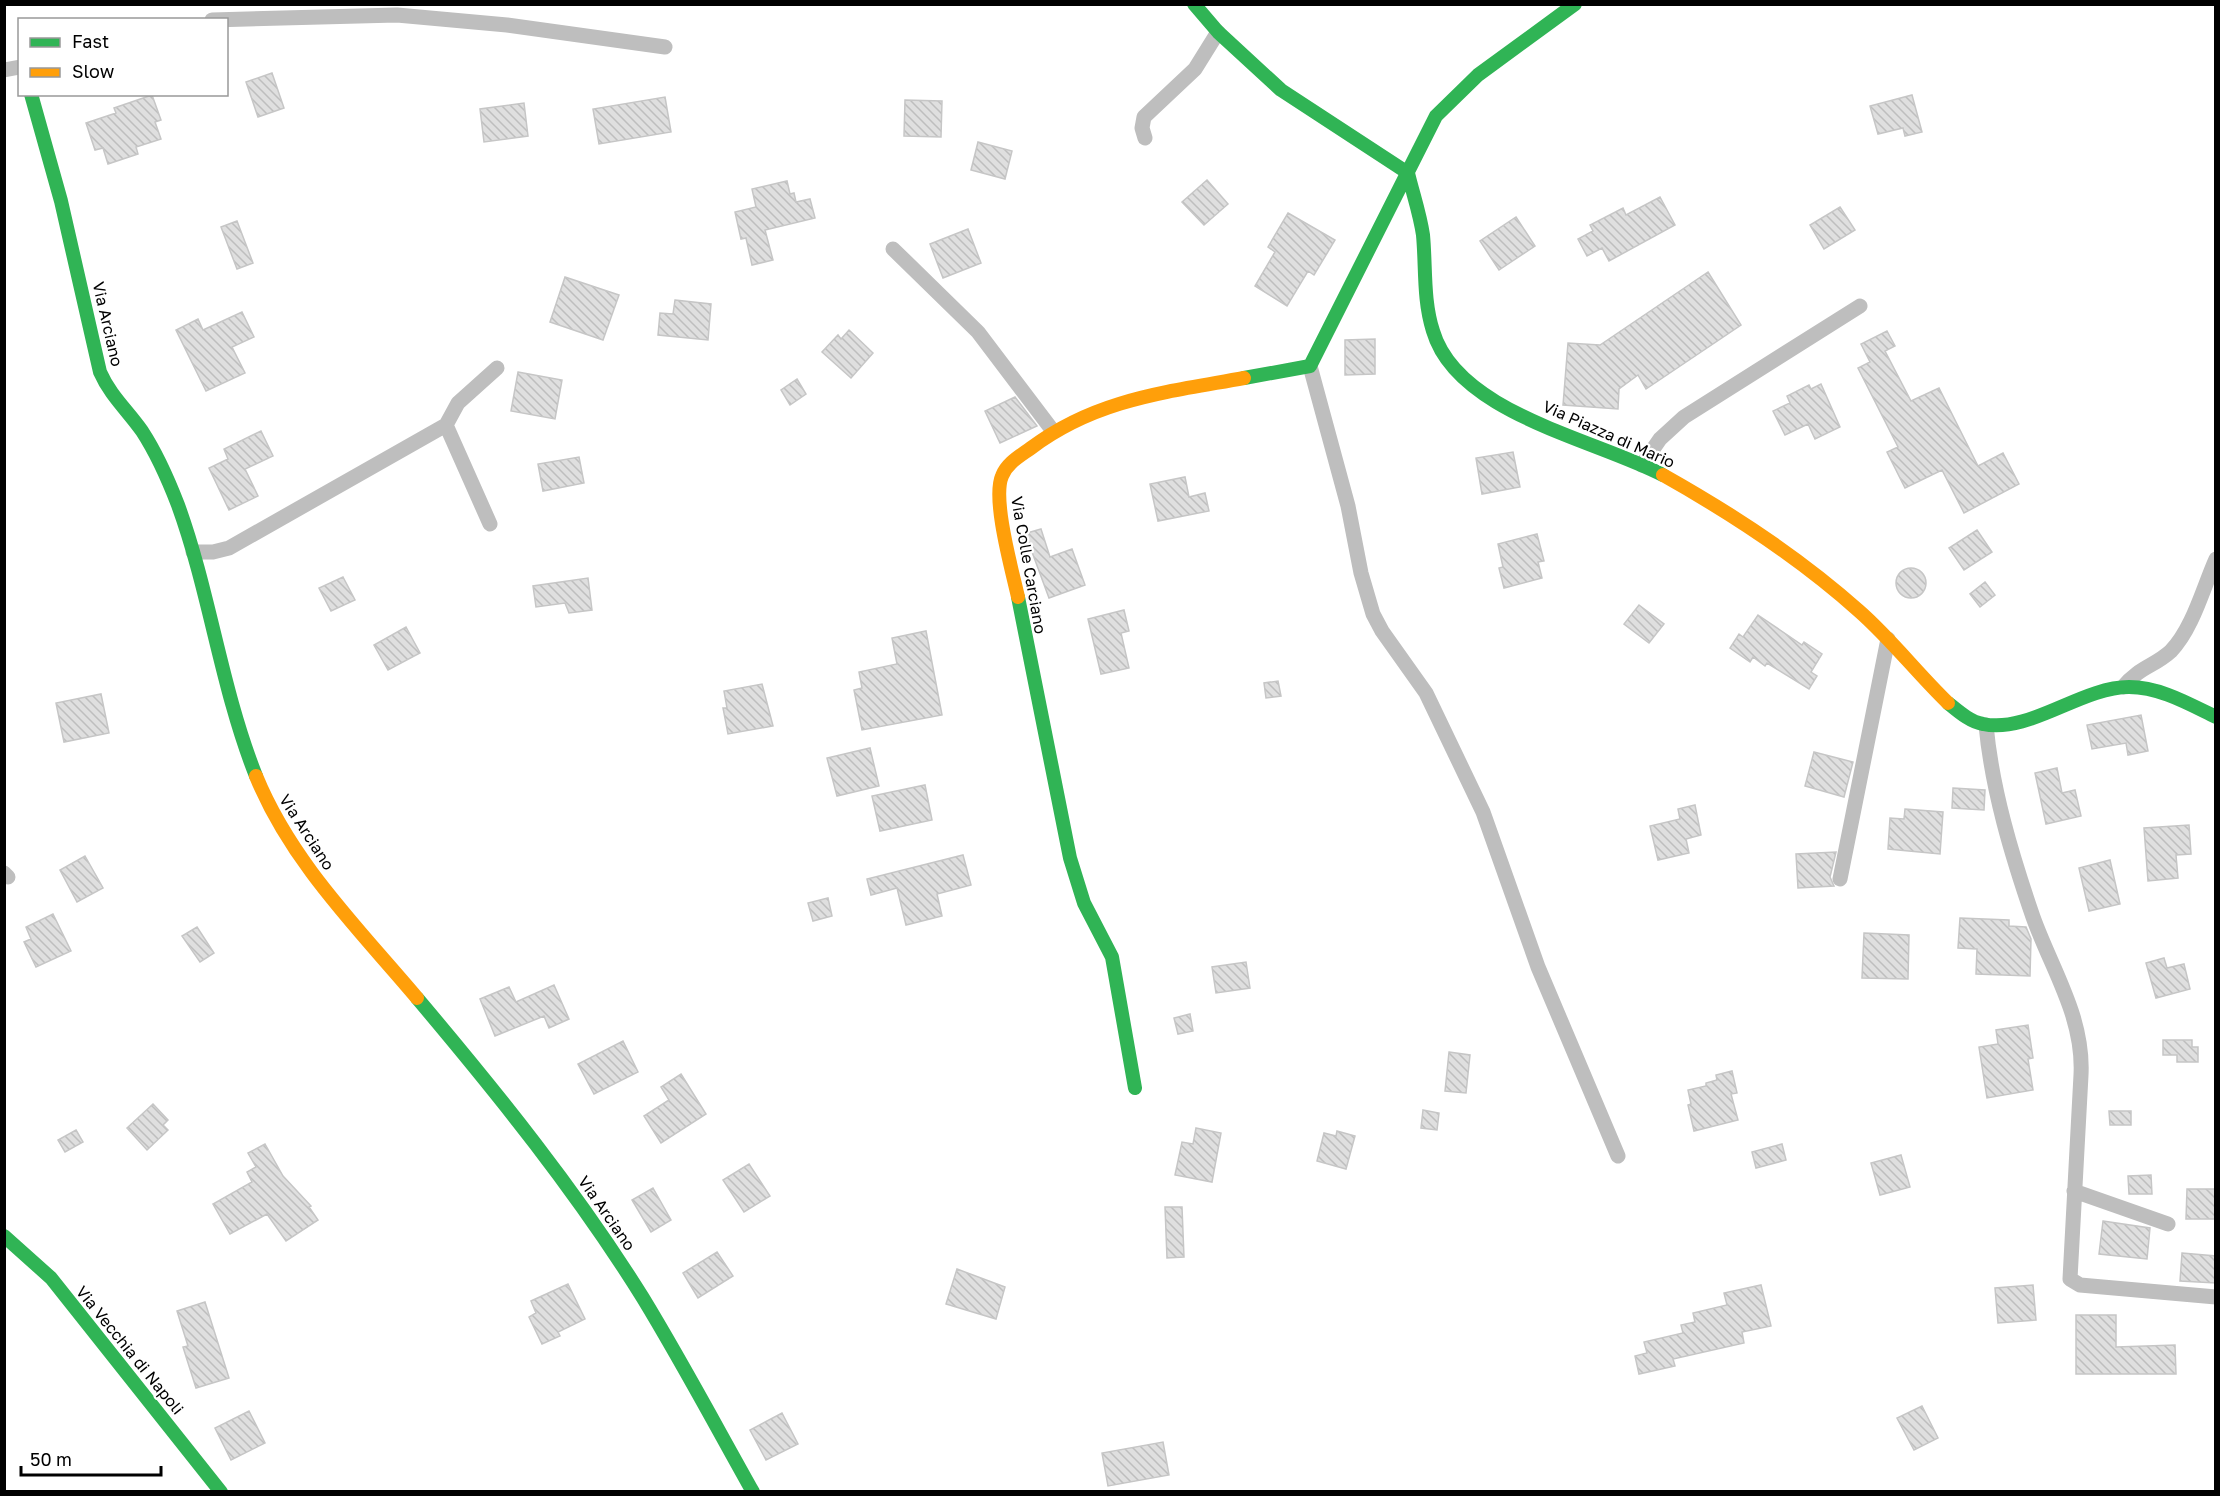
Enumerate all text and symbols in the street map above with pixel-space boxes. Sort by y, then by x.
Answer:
legend [18,18,228,96]
text: Fast [72,30,109,52]
text: Slow [72,60,115,82]
street label: Via Arciano [89,280,127,368]
street label: Via Piazza di Mario [1540,396,1678,472]
street label: Via Colle Carciano [1007,495,1051,635]
street label: Via Arciano [275,790,339,874]
street label: Via Arciano [574,1172,640,1254]
street label: Via Vecchia di Napoli [72,1282,188,1418]
scale bar [21,1439,160,1477]
text: 50 m [30,1448,72,1470]

